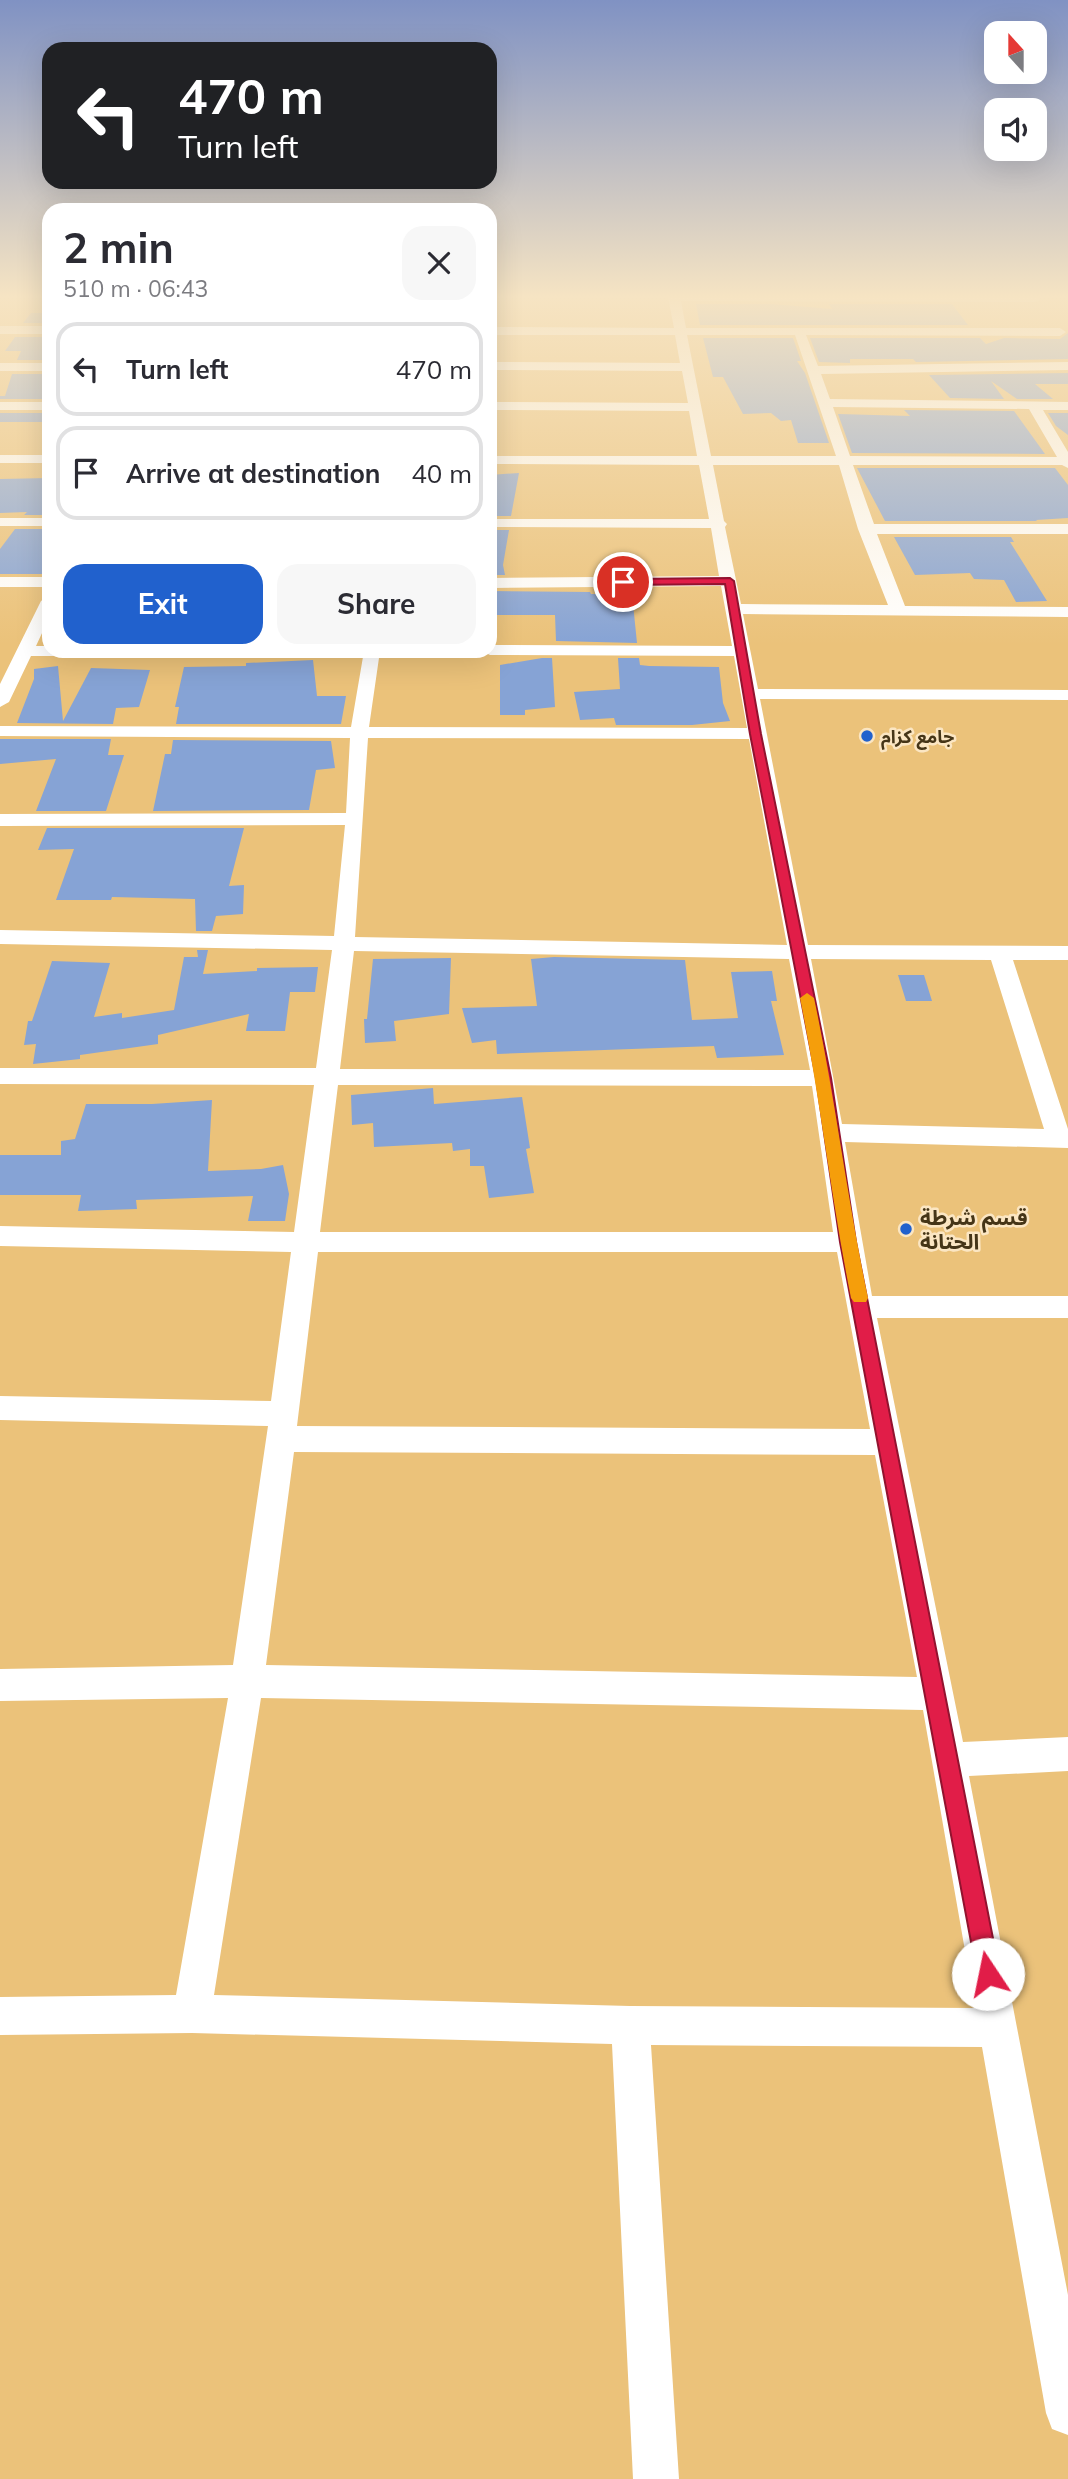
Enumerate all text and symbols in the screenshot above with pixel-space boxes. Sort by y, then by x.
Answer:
north arrow [984,21,1046,84]
map controls [984,21,1047,161]
text: 470 m [178,65,324,126]
icon: left [63,70,154,161]
button: sound [984,98,1047,161]
text: Turn left [178,126,298,166]
text: 2 min [63,221,174,274]
button: close [402,226,476,300]
text: 510 m · 06:43 [63,274,208,303]
icon: left [67,350,105,388]
text: Turn left [126,353,228,386]
text: 470 m [396,353,472,386]
icon: arrive [67,454,105,492]
text: Arrive at destination [126,457,381,490]
text: 40 m [411,457,472,490]
pin [593,552,653,612]
icon: arrive [604,563,642,601]
button: Exit [63,564,263,644]
button: Share [277,564,476,644]
place label: جامع كزام [881,725,954,750]
marker: جامع كزام [859,728,875,744]
place label: قسم شرطة الحتانة [920,1204,1028,1254]
marker: قسم شرطة الحتانة [898,1221,914,1237]
position arrow [951,1937,1025,2011]

